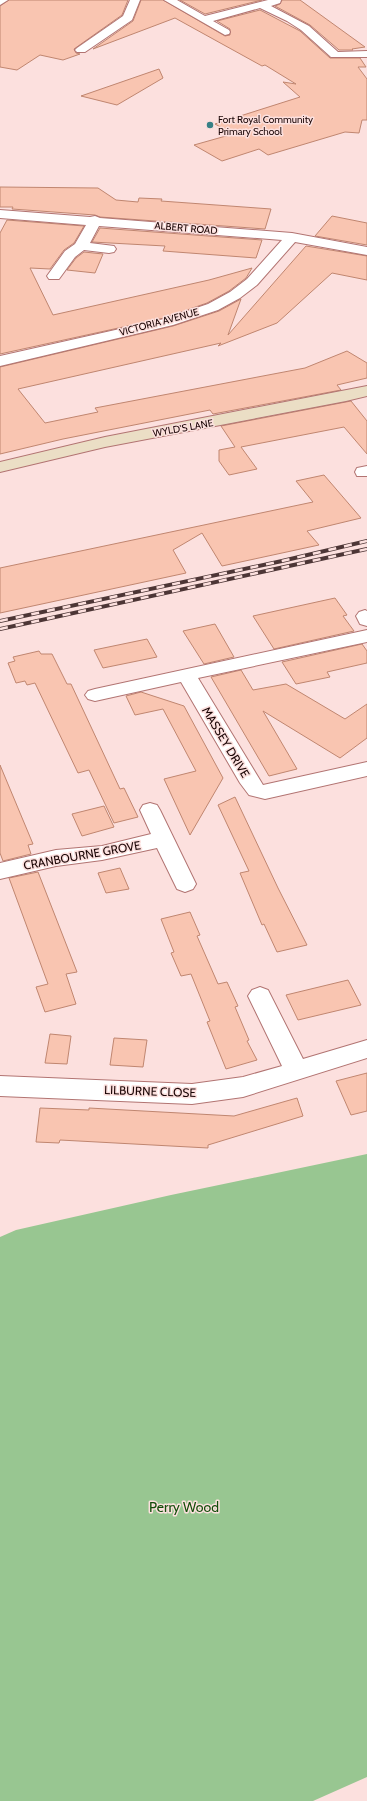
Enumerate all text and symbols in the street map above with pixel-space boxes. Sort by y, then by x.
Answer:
place label: Fort Royal Community Primary School [218,113,313,138]
marker: Fort Royal Community Primary School [205,120,215,130]
street label: ALBERT ROAD [154,219,218,237]
street label: VICTORIA AVENUE [118,305,201,339]
street label: WYLD'S LANE [152,416,215,440]
street label: MASSEY DRIVE [199,704,253,781]
street label: CRANBOURNE GROVE [22,837,142,873]
street label: LILBURNE CLOSE [104,1082,197,1100]
park label: Perry Wood [149,1498,219,1516]

